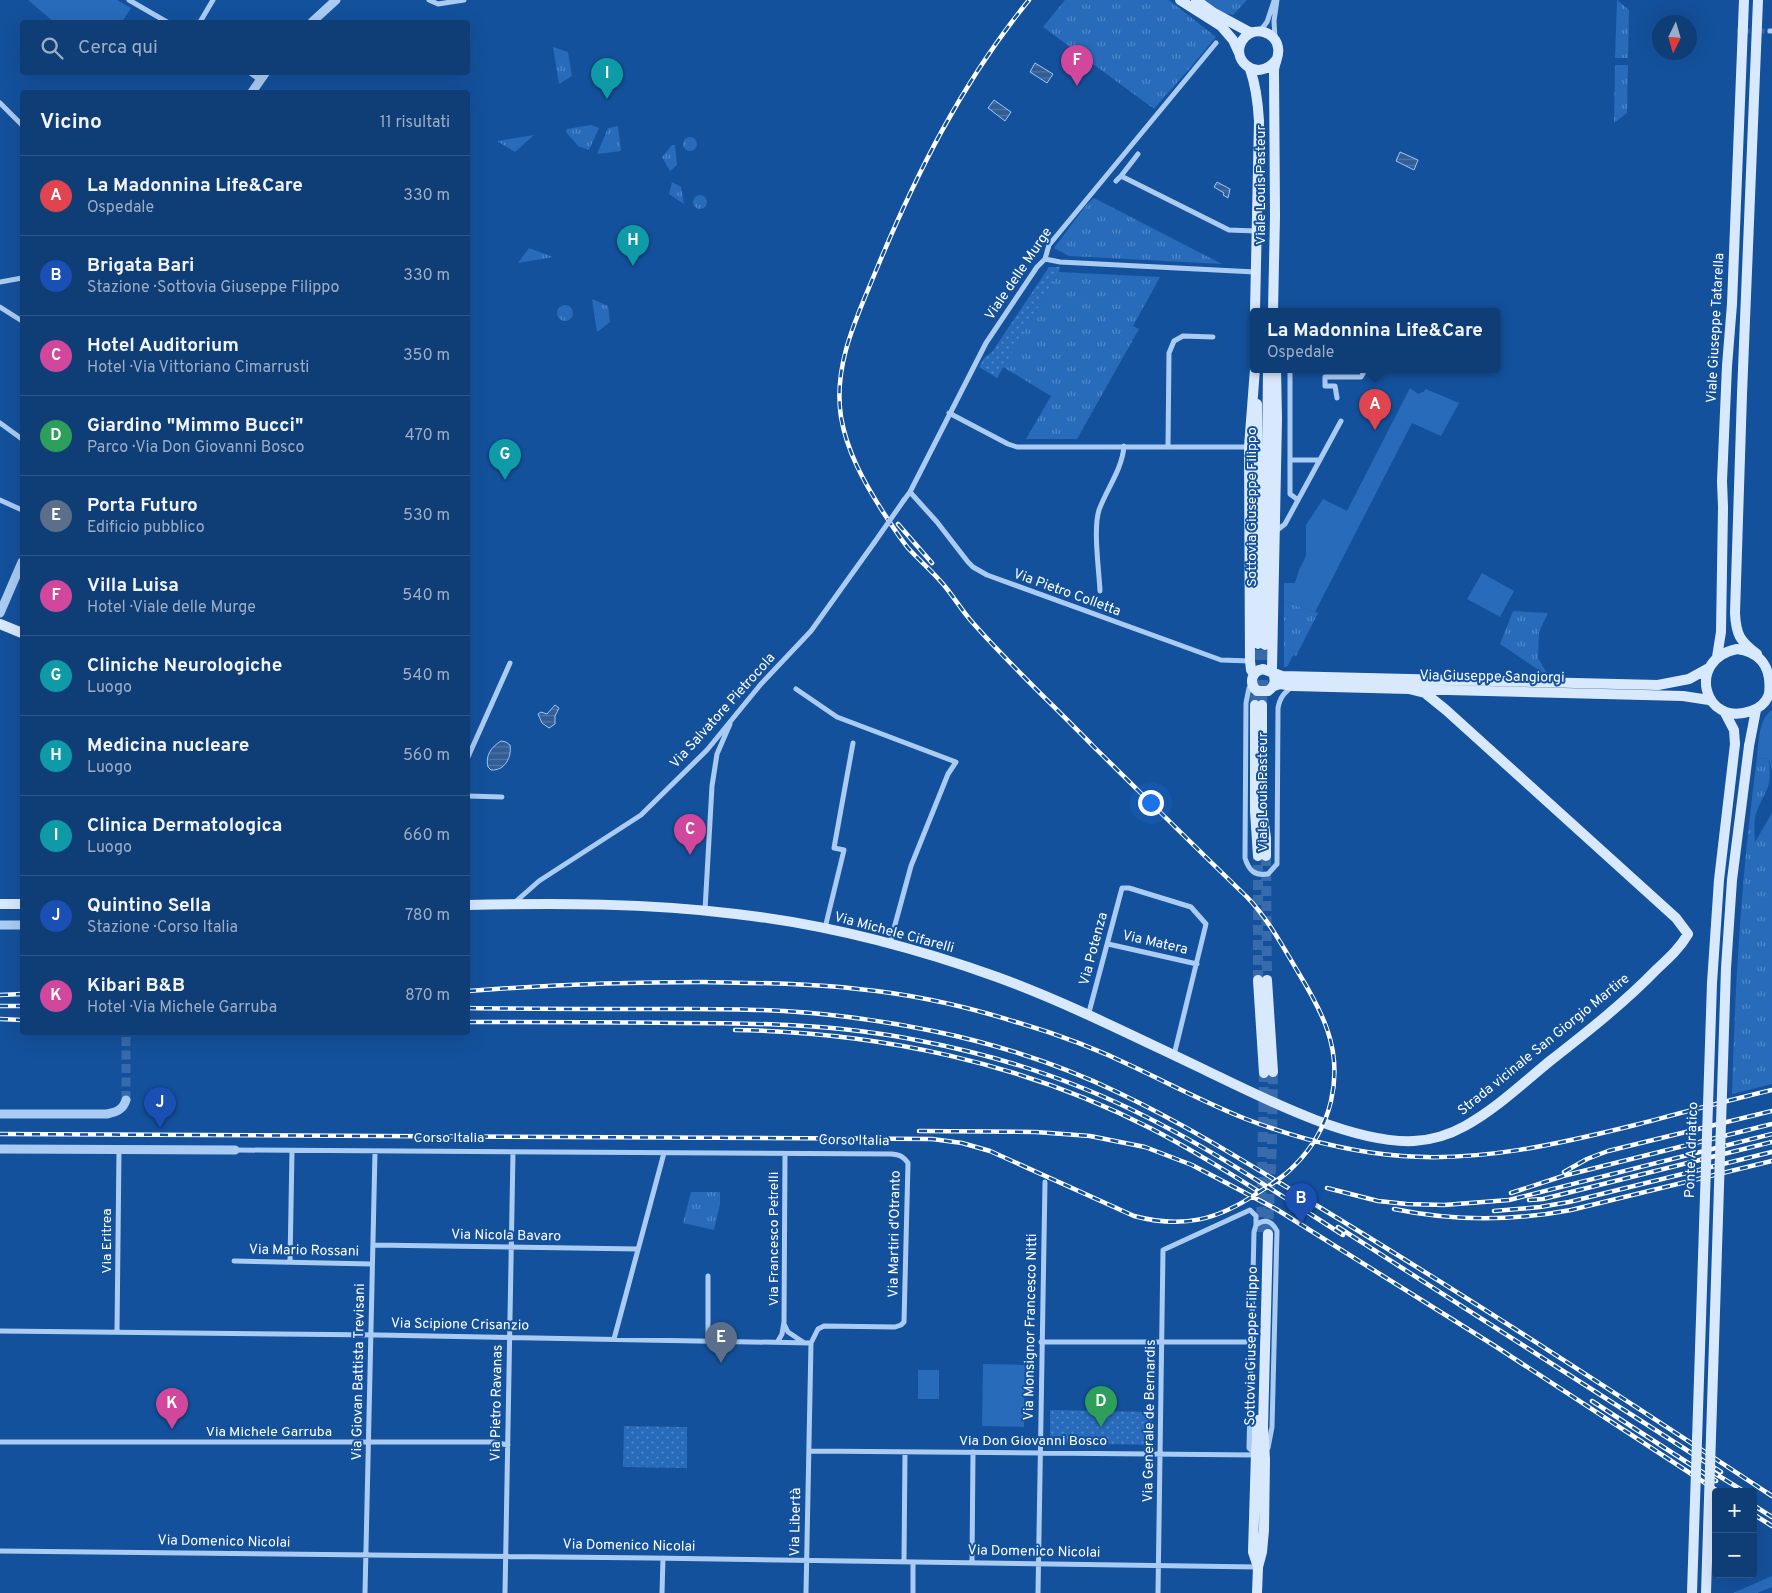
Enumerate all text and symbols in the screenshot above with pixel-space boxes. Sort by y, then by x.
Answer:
north arrow [1652,15,1697,60]
search box [20,20,470,75]
icon: search [38,34,66,62]
text: Cerca qui [78,36,158,60]
pin: F [1061,45,1093,86]
pin: I [591,58,623,99]
text: Vicino [40,109,102,136]
text: 11 risultati [380,113,450,133]
street label: Viale Louis Pasteur [1253,124,1270,245]
text: La Madonnina Life&Care [87,174,303,198]
text: A [50,186,62,206]
text: 330 m [403,186,450,206]
text: Ospedale [87,198,154,218]
pin: H [617,225,649,266]
street label: Viale delle Murge [982,225,1056,323]
street label: Viale Giuseppe Tatarella [1704,252,1728,404]
text: Brigata Bari [87,254,194,278]
text: B [50,266,62,286]
text: 330 m [403,266,450,286]
text: Stazione · Sottovia Giuseppe Filippo [87,278,339,298]
popup [1250,308,1500,373]
text: La Madonnina Life&Care [1267,319,1483,343]
text: Hotel Auditorium [87,334,239,358]
text: Ospedale [1267,343,1334,363]
text: C [51,346,61,366]
text: 350 m [403,346,450,366]
text: Hotel · Via Vittoriano Cimarrusti [87,358,309,378]
pin: A [1359,389,1391,430]
text: Giardino "Mimmo Bucci" [87,414,303,438]
text: D [50,426,62,446]
text: 470 m [405,426,450,446]
street label: Sottovia Giuseppe Filippo [1244,427,1261,587]
text: Parco · Via Don Giovanni Bosco [87,438,304,458]
pin: G [489,439,521,480]
text: Porta Futuro [87,494,198,518]
text: E [51,506,61,526]
text: 530 m [403,506,450,526]
text: Edificio pubblico [87,518,205,538]
street label: Via Pietro Colletta [1011,566,1123,620]
text: Villa Luisa [87,574,179,598]
text: F [51,586,61,606]
text: 540 m [402,586,450,606]
text: Hotel · Viale delle Murge [87,598,256,618]
street label: Via Salvatore Pietrocola [667,650,779,772]
text: Cliniche Neurologiche [87,654,282,678]
text: G [51,666,61,686]
text: 540 m [402,666,450,686]
street label: Via Giuseppe Sangiorgi [1419,667,1565,687]
text: Luogo [87,678,132,698]
street label: Viale Louis Pasteur [1255,731,1272,852]
text: Medicina nucleare [87,734,249,758]
text: H [50,746,62,766]
text: 560 m [403,746,450,766]
text: Luogo [87,758,132,778]
your location [1138,790,1164,816]
text: Clinica Dermatologica [87,814,282,838]
pin: C [674,814,706,855]
text: I [54,826,58,846]
text: 660 m [403,826,450,846]
text: Luogo [87,838,132,858]
text: Quintino Sella [87,894,211,918]
text: J [52,906,60,926]
text: 780 m [405,906,450,926]
street label: Via Michele Cifarelli [832,909,956,957]
street label: Via Potenza [1076,911,1112,987]
text: Stazione · Corso Italia [87,918,238,938]
street label: Via Matera [1121,927,1189,959]
street label: Strada vicinale San Giorgio Martire [1455,970,1633,1120]
text: Kibari B&B [87,974,185,998]
text: K [50,986,62,1006]
text: 870 m [405,986,450,1006]
text: Hotel · Via Michele Garruba [87,998,277,1018]
pin: J [144,1087,176,1128]
street label: Ponte Adriatico [1682,1101,1702,1199]
street label: Corso Italia [414,1130,484,1147]
street label: Corso Italia [818,1132,890,1150]
street label: Via Martiri d'Otranto [885,1170,905,1298]
street label: Via Francesco Petrelli [766,1172,783,1306]
pin: B [1285,1183,1317,1224]
street label: Via Eritrea [99,1208,116,1274]
street label: Via Nicola Bavaro [451,1227,561,1245]
street label: Via Monsignor Francesco Nitti [1021,1233,1041,1421]
street label: Via Mario Rossani [249,1242,359,1260]
street label: Sottovia Giuseppe Filippo [1242,1266,1262,1426]
street label: Via Giovan Battista Trevisani [349,1283,369,1461]
street label: Via Scipione Crisanzio [391,1315,530,1335]
pin: E [705,1322,737,1363]
street label: Via Generale de Bernardis [1140,1339,1160,1503]
street label: Via Pietro Ravanas [487,1344,507,1462]
pin: D [1085,1386,1117,1427]
pin: K [156,1388,188,1429]
street label: Via Michele Garruba [206,1424,332,1441]
street label: Via Don Giovanni Bosco [959,1433,1107,1450]
street label: Via Libertà [787,1488,805,1556]
map controls [1712,1488,1757,1578]
button: + [1712,1488,1757,1533]
street label: Via Domenico Nicolai [157,1532,291,1552]
button: − [1712,1533,1757,1578]
street label: Via Domenico Nicolai [562,1536,696,1556]
street label: Via Domenico Nicolai [967,1542,1101,1562]

